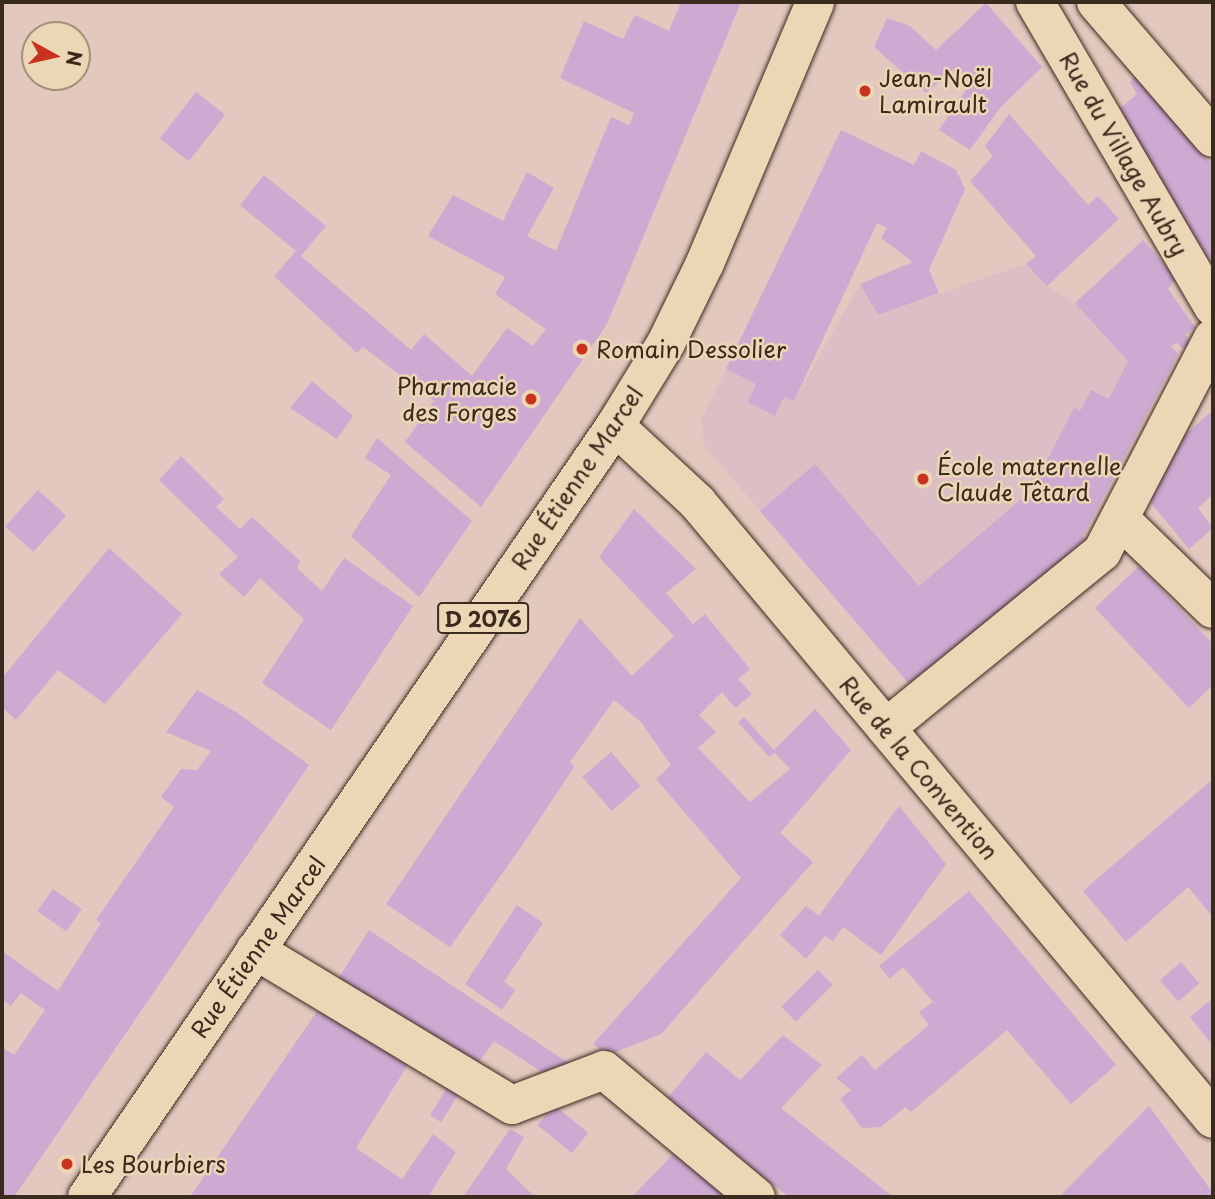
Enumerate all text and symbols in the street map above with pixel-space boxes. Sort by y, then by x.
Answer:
north arrow [21,21,91,91]
street label: Rue du Village Aubry [1054,46,1194,262]
text: N [60,49,90,68]
place label: Jean-Noël Lamirault [879,64,992,118]
marker: Jean-Noël Lamirault [857,83,873,99]
place label: Romain Dessolier [596,335,787,363]
marker: Romain Dessolier [574,341,590,357]
place label: Pharmacie des Forges [396,372,517,426]
street label: Rue Étienne Marcel [505,381,649,575]
marker: Pharmacie des Forges [523,391,539,407]
place label: École maternelle Claude Têtard [937,452,1122,506]
marker: École maternelle Claude Têtard [915,471,931,487]
road number: D 2076 [436,600,530,636]
street label: Rue de la Convention [833,669,1005,867]
street label: Rue Étienne Marcel [185,851,331,1043]
place label: Les Bourbiers [81,1150,228,1178]
marker: Les Bourbiers [59,1156,75,1172]

